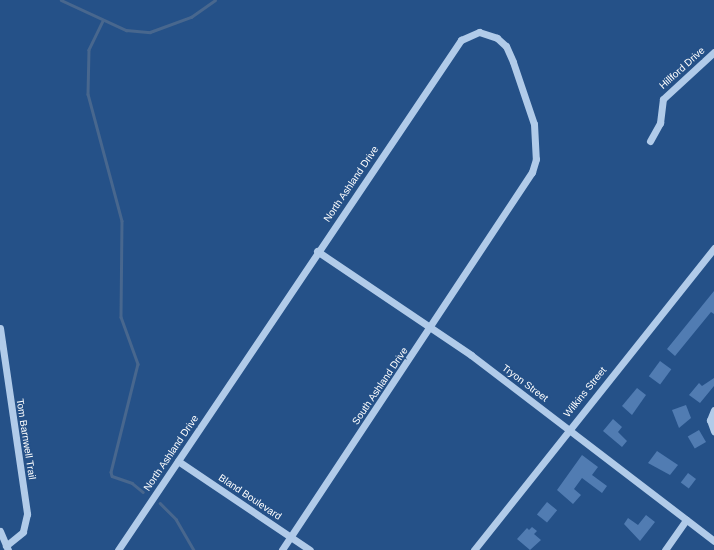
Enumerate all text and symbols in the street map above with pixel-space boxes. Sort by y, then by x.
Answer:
street label: Hillford Drive [657,44,707,92]
street label: North Ashland Drive [321,144,381,224]
street label: South Ashland Drive [350,345,410,427]
street label: Tryon Street [500,362,550,404]
street label: Wilkins Street [561,364,609,420]
street label: Tom Barnwell Trail [14,398,38,480]
street label: North Ashland Drive [141,413,201,493]
street label: Bland Boulevard [216,472,284,522]

